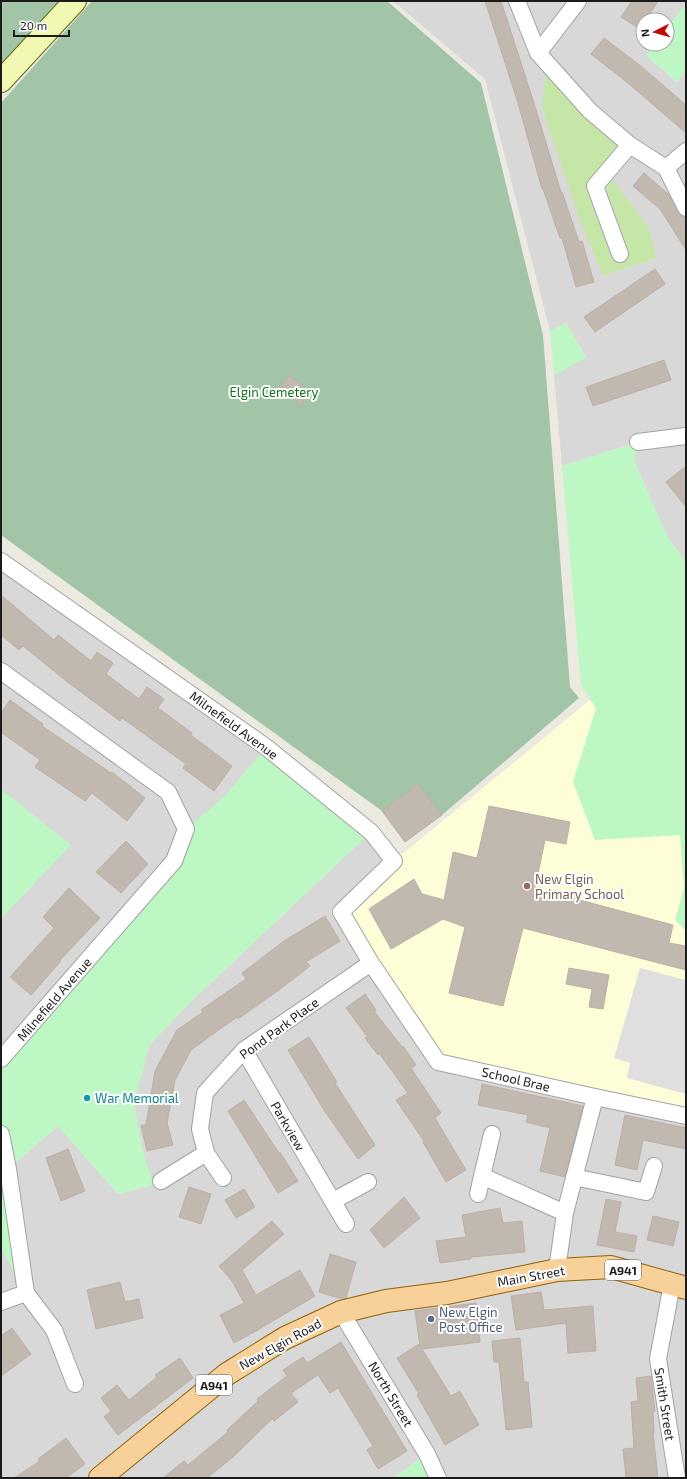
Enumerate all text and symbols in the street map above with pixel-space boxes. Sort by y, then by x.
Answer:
scale bar [14,12,69,38]
north arrow [635,12,675,52]
text: 20 m [20,18,47,32]
text: N [638,28,651,38]
park label: Elgin Cemetery [230,384,319,400]
street label: Milnefield Avenue [187,688,281,762]
place label: New Elgin Primary School [535,871,624,902]
marker: New Elgin Primary School [522,881,532,891]
street label: Milnefield Avenue [13,954,95,1044]
street label: Pond Park Place [236,994,322,1062]
street label: School Brae [480,1063,552,1095]
place label: War Memorial [95,1090,179,1106]
marker: War Memorial [82,1093,92,1103]
street label: Parkview [267,1098,309,1154]
road number: A941 [605,1260,641,1280]
street label: Main Street [496,1262,566,1290]
place label: New Elgin Post Office [439,1304,502,1335]
marker: New Elgin Post Office [426,1314,436,1324]
street label: New Elgin Road [236,1315,324,1373]
street label: North Street [365,1358,417,1430]
street label: Smith Street [651,1366,679,1442]
road number: A941 [196,1375,232,1395]

